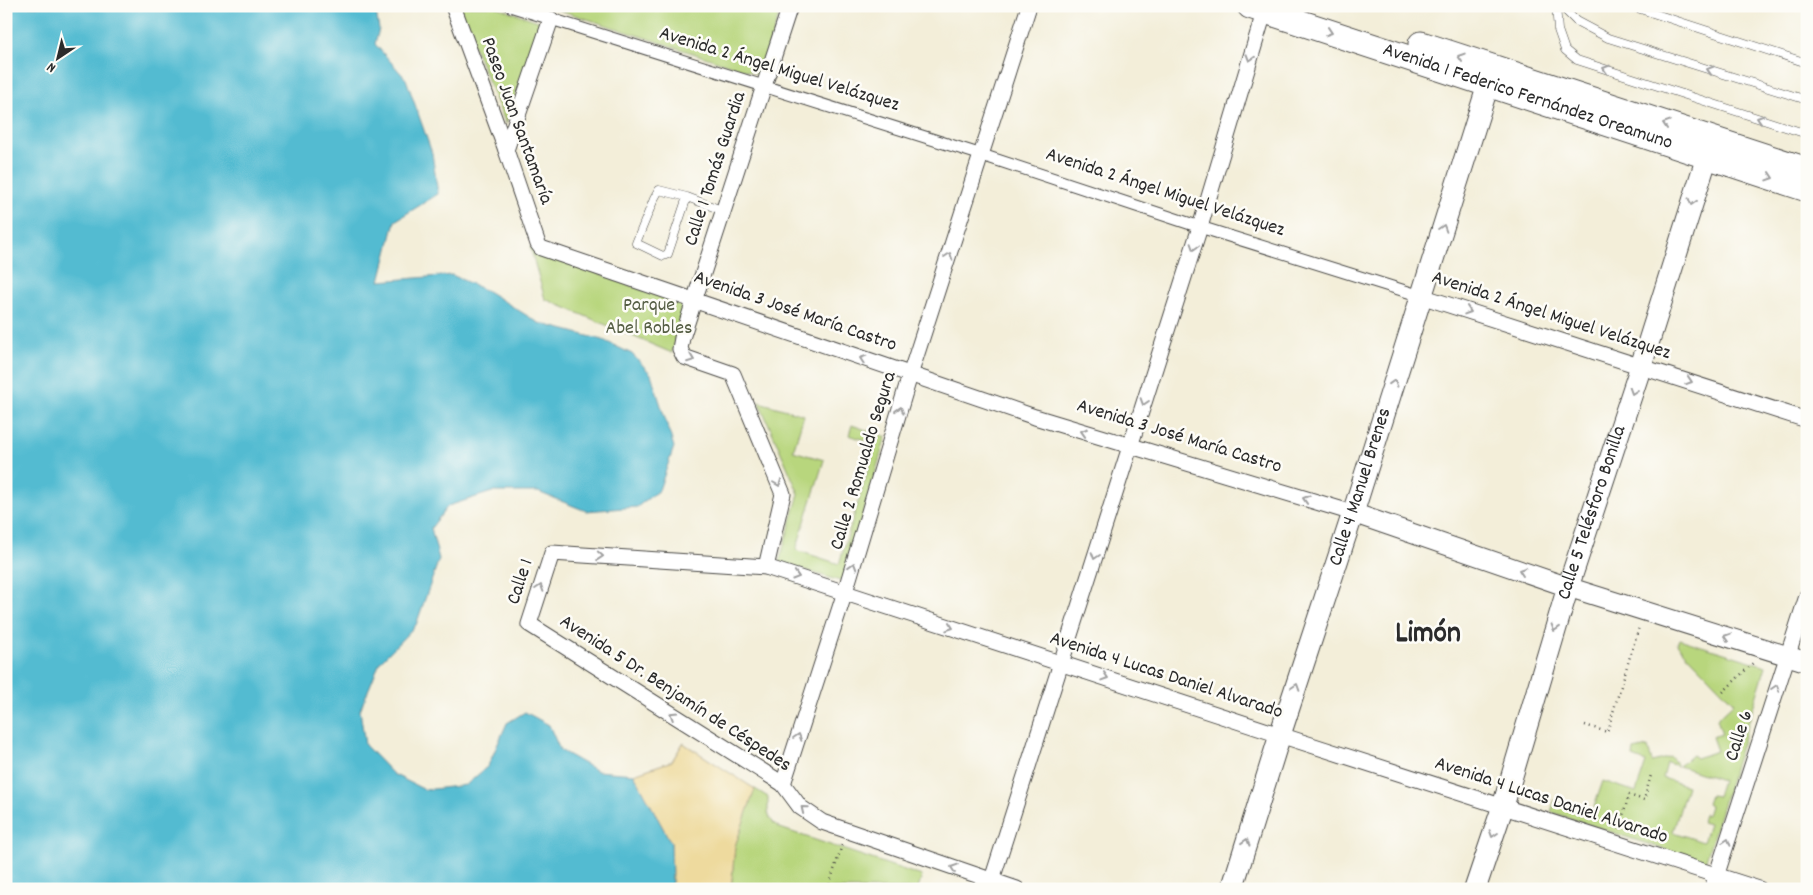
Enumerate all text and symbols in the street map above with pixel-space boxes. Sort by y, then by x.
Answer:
street label: Avenida 2 Ángel Miguel Velázquez [656,20,903,120]
one-way arrow [1325,26,1333,36]
north arrow [32,32,82,82]
street label: Paseo Juan Santamaría [473,33,559,209]
street label: Avenida 1 Federico Fernández Oreamuno [1379,36,1676,158]
one-way arrow [1246,53,1256,61]
one-way arrow [1458,53,1466,63]
text: N [43,57,60,77]
one-way arrow [1602,65,1610,75]
one-way arrow [1706,66,1715,76]
street label: Calle 1 Tomás Guardia [678,88,754,250]
one-way arrow [1757,115,1765,125]
one-way arrow [1662,120,1671,130]
street label: Avenida 2 Ángel Miguel Velázquez [1042,141,1288,245]
one-way arrow [1765,171,1773,181]
one-way arrow [1688,198,1698,206]
one-way arrow [1437,224,1447,233]
one-way arrow [1189,242,1199,250]
one-way arrow [943,252,953,260]
street label: Avenida 3 José María Castro [690,264,900,360]
street label: Avenida 2 Ángel Miguel Velázquez [1428,264,1674,368]
park label: Parque Abel Robles [606,292,693,343]
one-way arrow [1463,305,1471,315]
one-way arrow [686,353,695,363]
one-way arrow [859,355,868,365]
street label: Calle 2 Romualdo Segura [824,368,905,554]
one-way arrow [1685,376,1693,386]
one-way arrow [1388,379,1398,388]
one-way arrow [1629,386,1639,394]
street label: Avenida 3 José María Castro [1073,392,1285,482]
one-way arrow [1140,397,1150,405]
street label: Calle 4 Manuel Brenes [1322,405,1399,570]
one-way arrow [894,407,904,415]
street label: Calle 5 Telésforo Bonilla [1551,422,1634,603]
one-way arrow [1080,427,1088,437]
one-way arrow [772,478,783,487]
one-way arrow [1303,495,1311,505]
one-way arrow [596,551,604,562]
one-way arrow [1091,552,1101,560]
street label: Calle 1 [500,556,542,608]
one-way arrow [847,562,857,571]
one-way arrow [1518,567,1526,577]
one-way arrow [791,571,800,581]
one-way arrow [534,585,544,593]
street label: Avenida 5 Dr. Benjamín de Céspedes [554,608,796,780]
district label: Limón [1395,614,1461,657]
one-way arrow [946,621,954,631]
one-way arrow [1551,624,1561,632]
street label: Avenida 4 Lucas Daniel Alvarado [1046,625,1286,727]
one-way arrow [1723,633,1732,643]
one-way arrow [1100,672,1109,682]
one-way arrow [1290,684,1300,692]
one-way arrow [1771,684,1781,692]
street label: Calle 6 [1719,707,1761,765]
one-way arrow [669,711,678,721]
one-way arrow [792,734,802,742]
street label: Avenida 4 Lucas Daniel Alvarado [1431,750,1671,852]
one-way arrow [800,805,809,814]
one-way arrow [1489,829,1499,838]
one-way arrow [1241,839,1251,847]
one-way arrow [1721,839,1731,847]
one-way arrow [950,863,959,873]

